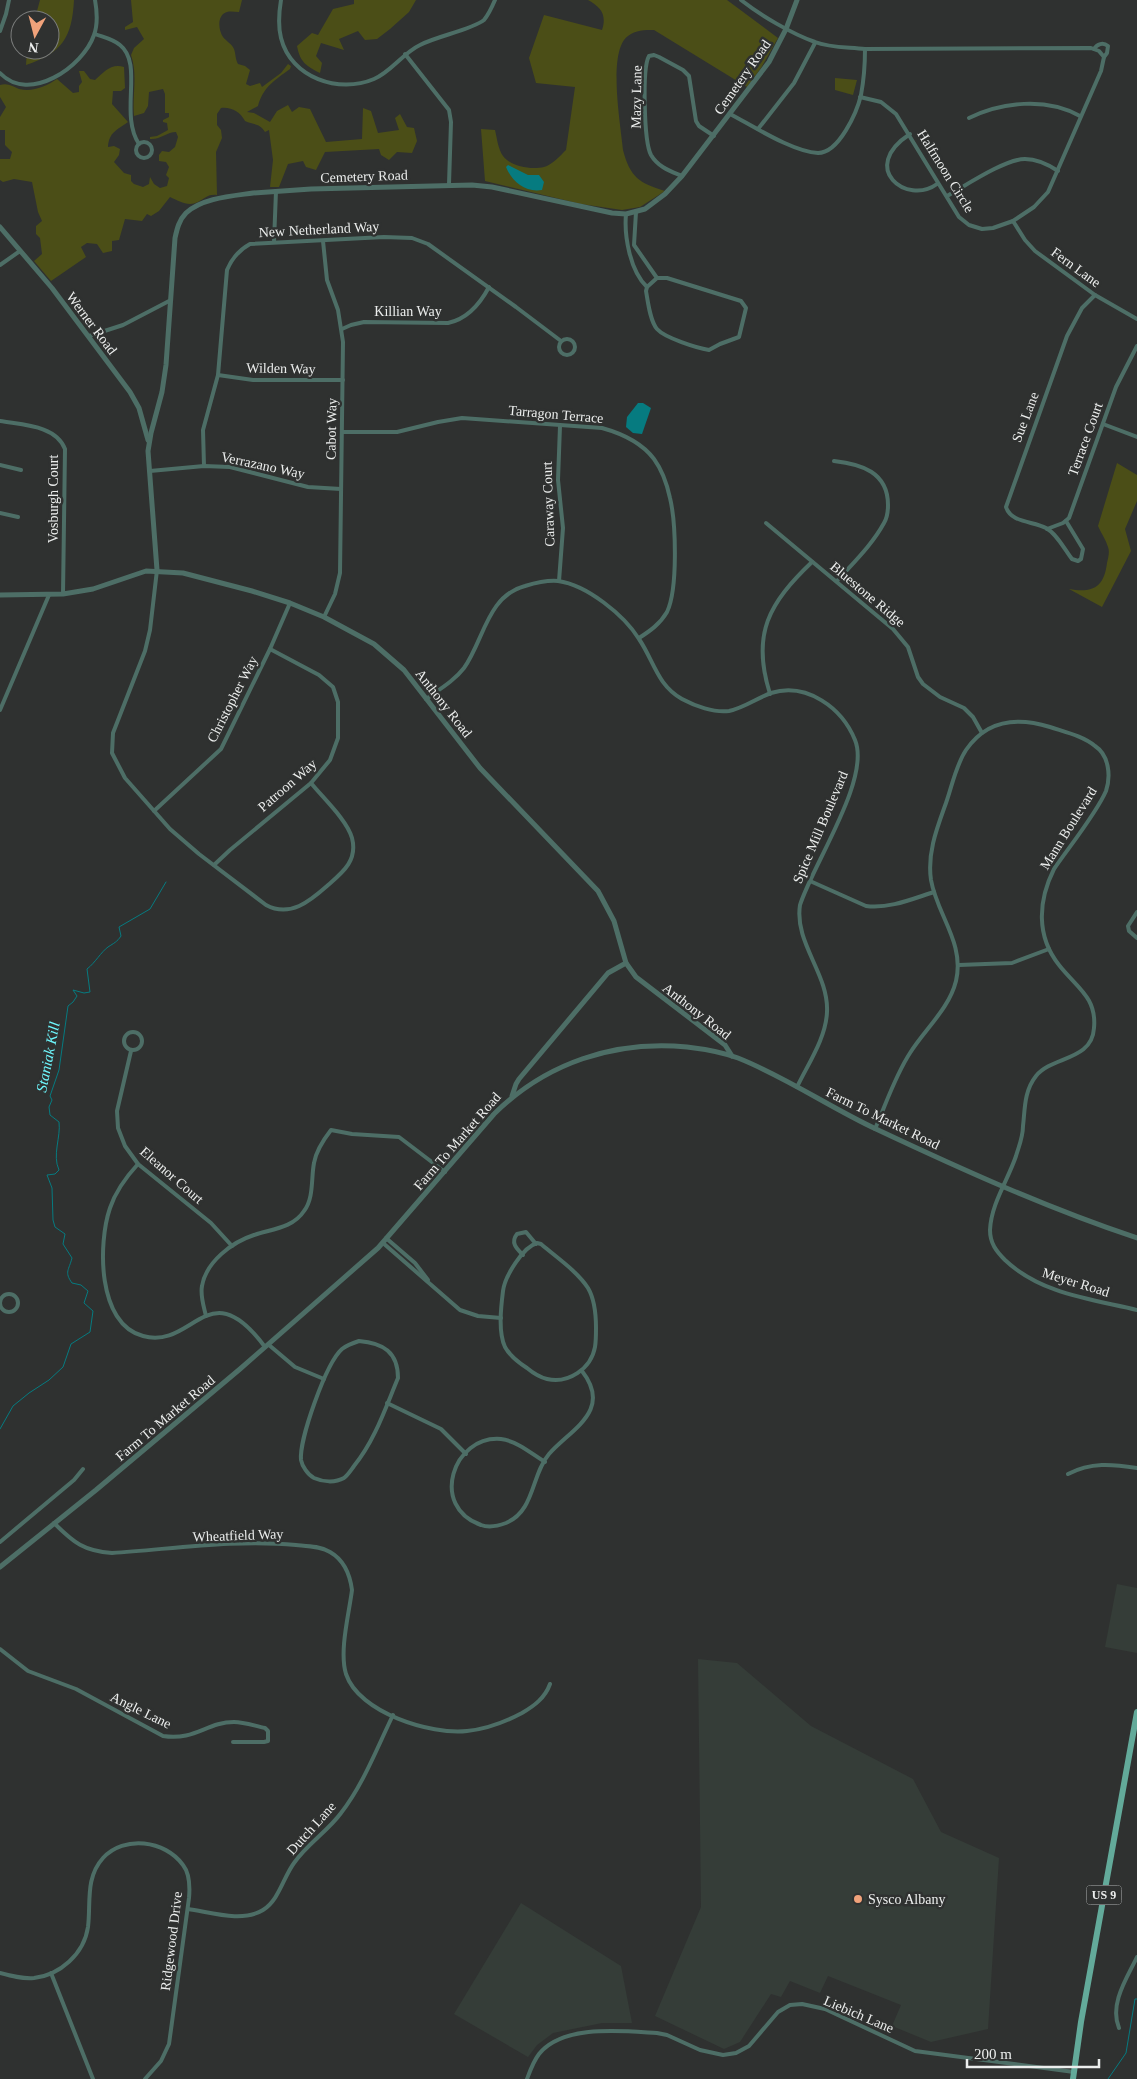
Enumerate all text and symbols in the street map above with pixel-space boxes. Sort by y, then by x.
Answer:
north arrow [10,10,60,60]
street label: Cemetery Road [711,37,774,117]
text: N [28,39,39,55]
street label: Mazy Lane [628,65,645,129]
street label: Halfmoon Circle [914,127,977,215]
street label: Cemetery Road [320,167,408,186]
street label: New Netherland Way [258,219,380,240]
street label: Fern Lane [1048,245,1103,290]
street label: Werner Road [63,289,120,357]
street label: Killian Way [374,304,442,319]
street label: Wilden Way [246,360,316,377]
street label: Sue Lane [1009,390,1042,444]
street label: Cabot Way [323,398,340,460]
street label: Terrace Court [1065,400,1106,478]
street label: Tarragon Terrace [508,403,604,426]
street label: Verrazano Way [220,449,306,482]
street label: Vosburgh Court [46,455,61,543]
street label: Caraway Court [540,461,557,547]
street label: Bluestone Ridge [827,559,908,630]
street label: Christopher Way [204,654,261,745]
street label: Anthony Road [412,666,475,740]
street label: Patroon Way [255,756,319,815]
street label: Spice Mill Boulevard [790,769,851,886]
street label: Mann Boulevard [1037,784,1100,872]
street label: Anthony Road [660,980,734,1043]
water label: Staniak Kill [33,1021,63,1093]
street label: Farm To Market Road [824,1084,942,1152]
street label: Farm To Market Road [411,1089,504,1193]
street label: Eleanor Court [137,1144,206,1207]
street label: Meyer Road [1040,1265,1111,1300]
street label: Farm To Market Road [113,1373,218,1464]
street label: Wheatfield Way [192,1526,284,1545]
street label: Angle Lane [108,1689,174,1732]
street label: Dutch Lane [284,1799,339,1858]
road number: US 9 [1086,1886,1122,1904]
street label: Ridgewood Drive [158,1891,185,1992]
place label: Sysco Albany [868,1892,945,1907]
marker: Sysco Albany [852,1893,864,1905]
street label: Liebich Lane [822,1993,896,2036]
scale bar [967,2036,1100,2068]
text: 200 m [974,2046,1012,2062]

